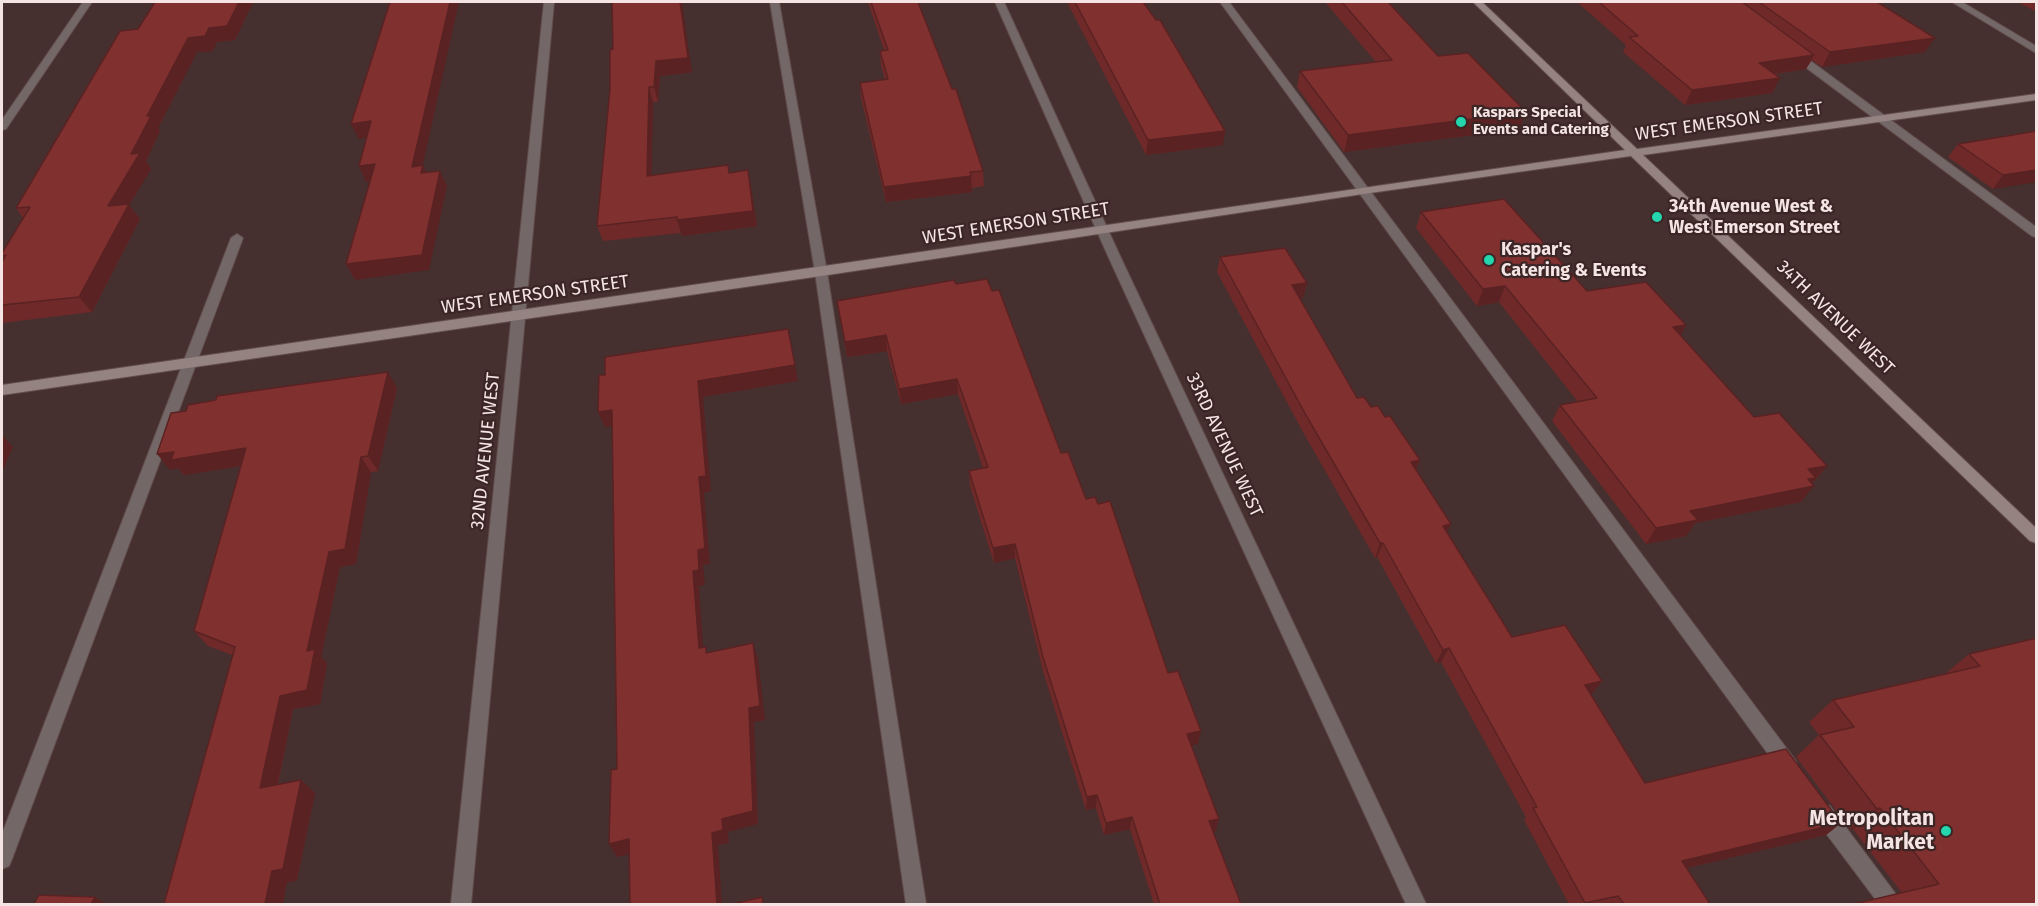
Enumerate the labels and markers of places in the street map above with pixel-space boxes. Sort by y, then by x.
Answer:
place label: Kaspars Special Events and Catering [1473,104,1609,139]
marker: Kaspars Special Events and Catering [1454,115,1468,129]
place label: 34th Avenue West & West Emerson Street [1669,196,1840,238]
marker: 34th Avenue West & West Emerson Street [1650,210,1664,224]
place label: Kaspar's Catering & Events [1501,239,1647,282]
marker: Kaspar's Catering & Events [1482,253,1496,267]
place label: Metropolitan Market [1809,806,1934,856]
marker: Metropolitan Market [1939,824,1953,838]

